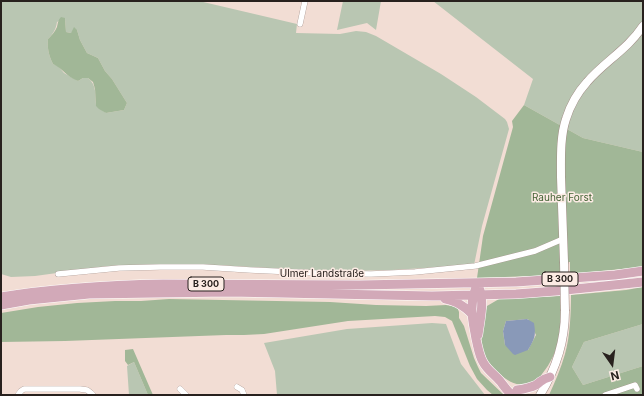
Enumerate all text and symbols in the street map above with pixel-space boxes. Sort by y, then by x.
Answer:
park label: Rauher Forst [532,192,592,204]
street label: Ulmer Landstraße [280,268,364,280]
road number: B 300 [542,272,578,286]
road number: B 300 [188,277,224,291]
north arrow [592,344,632,384]
text: N [609,368,621,383]

